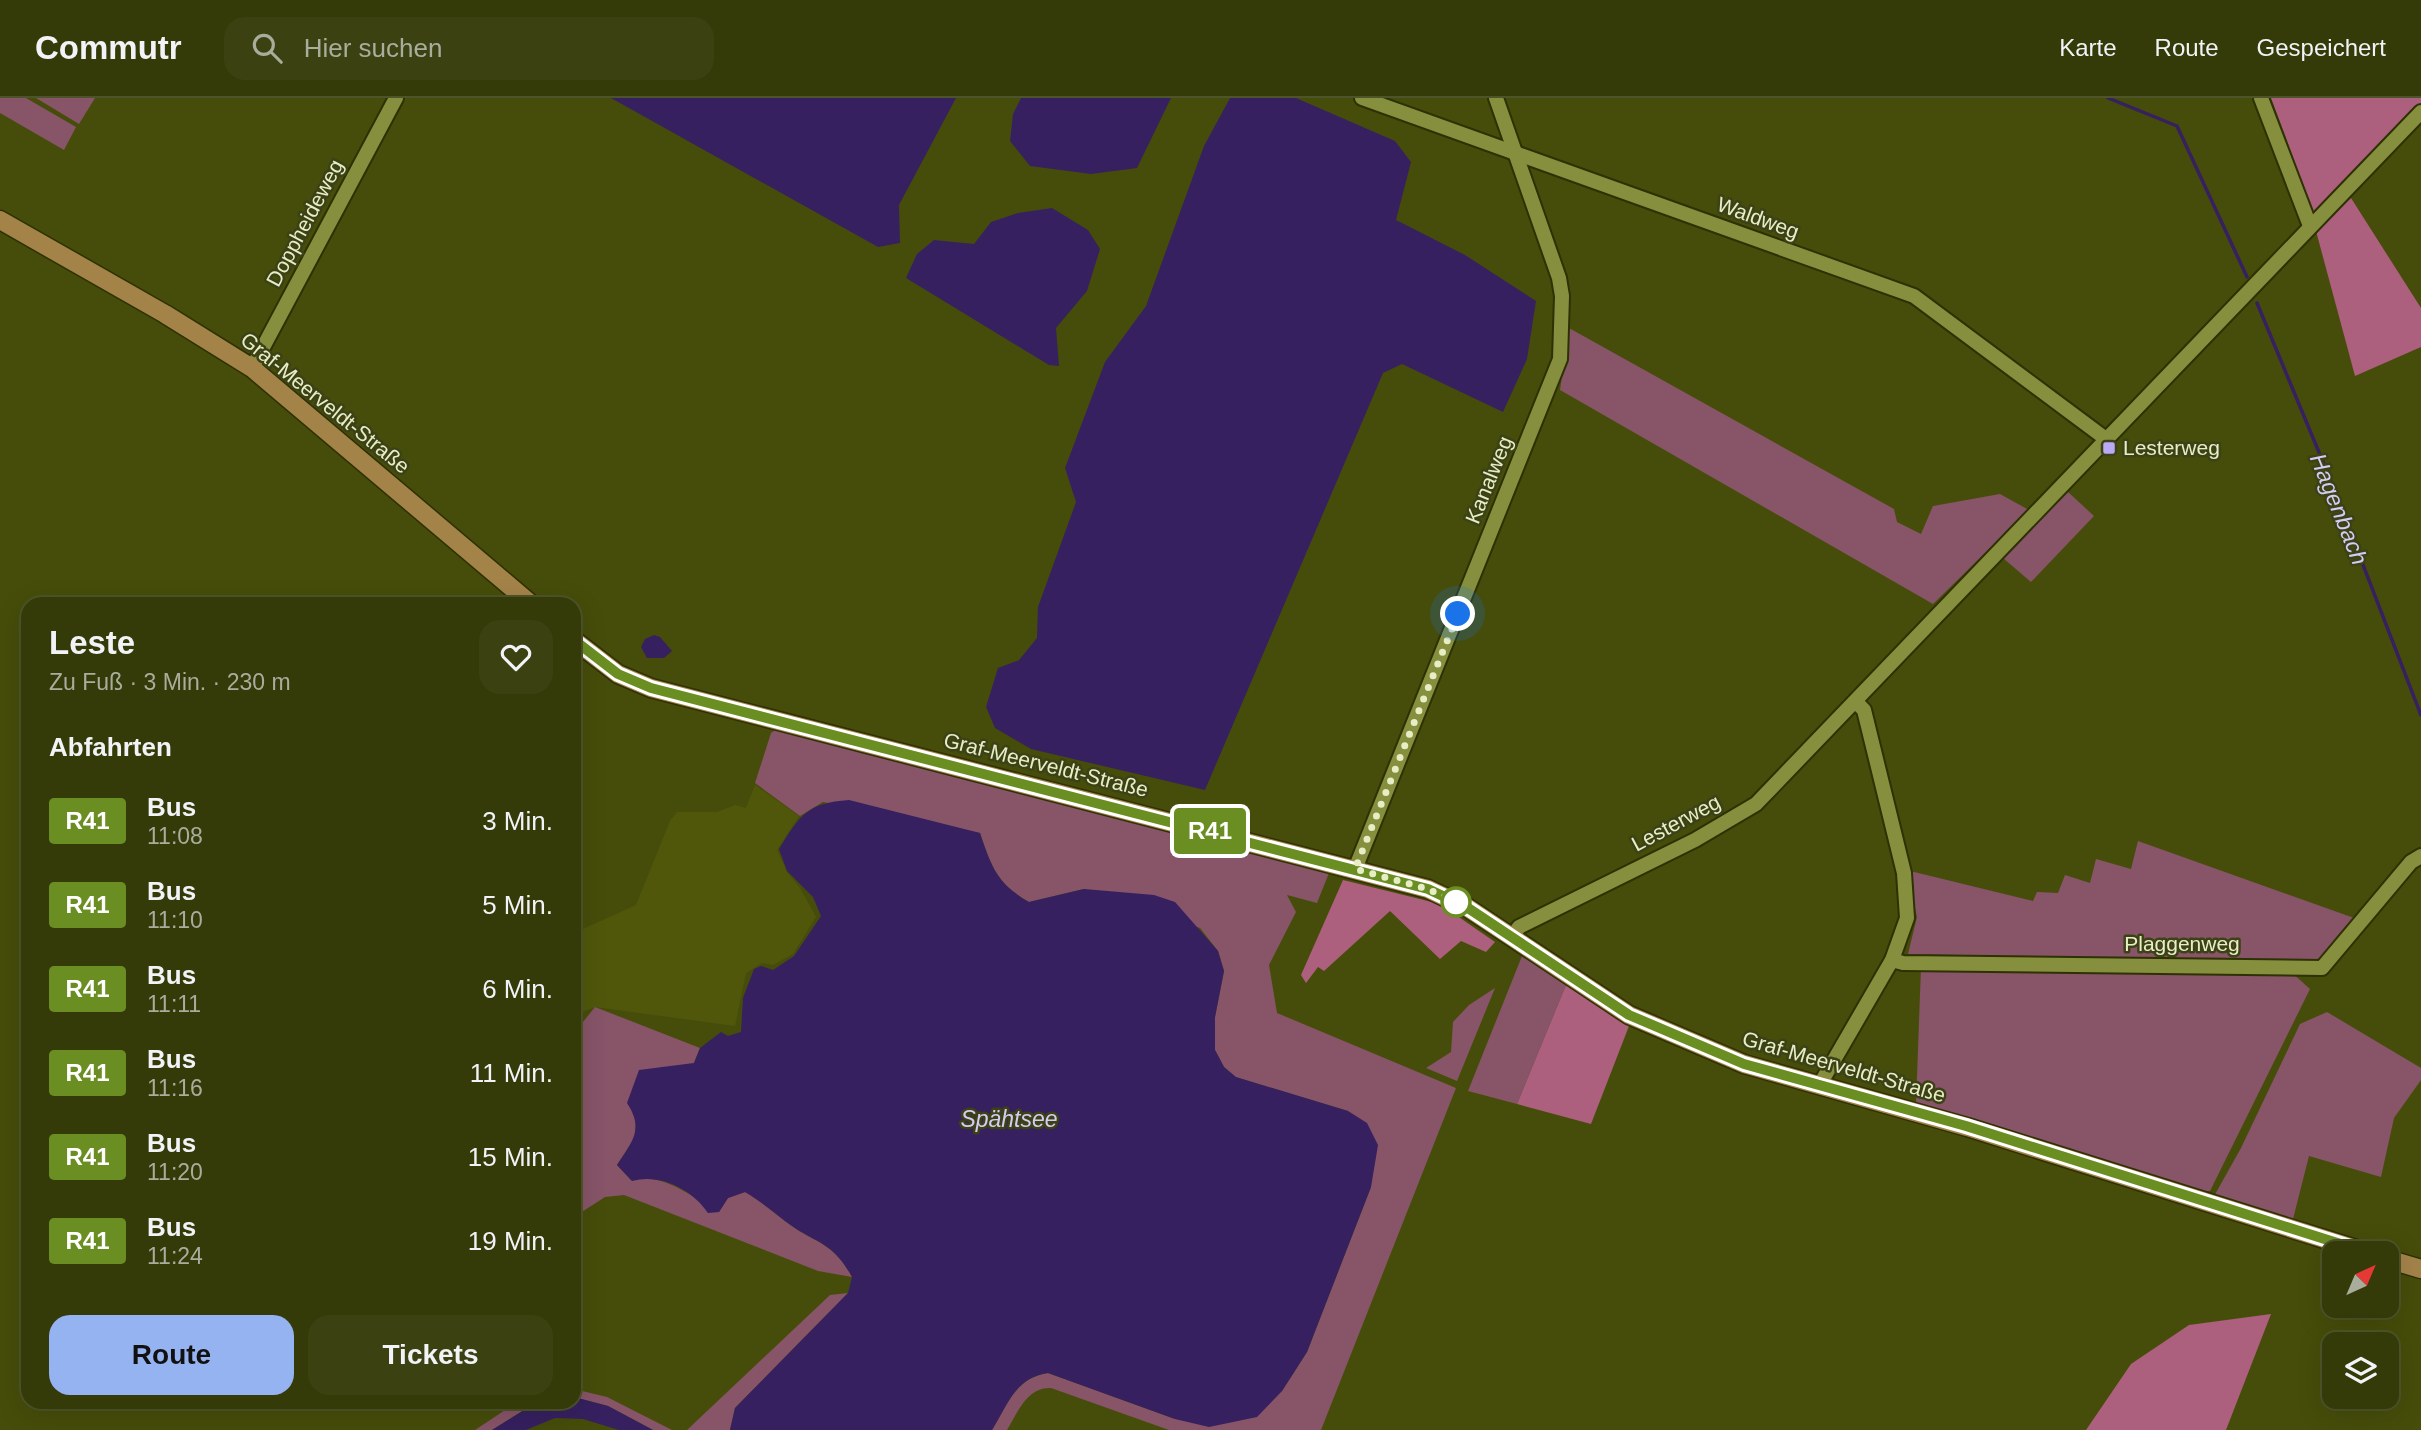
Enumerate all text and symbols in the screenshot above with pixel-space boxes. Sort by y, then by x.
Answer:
search box [224,17,714,80]
text: Commutr [35,29,182,66]
icon: search [248,29,286,67]
text: Hier suchen [304,33,442,63]
text: Karte [2059,34,2117,61]
text: Route [2155,34,2219,61]
text: Gespeichert [2257,34,2386,61]
street label: Doppheideweg [262,156,348,290]
street label: Waldweg [1714,192,1802,243]
street label: Graf-Meerveldt-Straße [236,328,414,478]
street label: Kanalweg [1461,433,1516,527]
place label: Lesterweg [2123,436,2220,459]
marker: Lesterweg [2101,440,2117,456]
water label: Hagenbach [2305,450,2373,568]
your location [1440,596,1475,631]
button: heart [479,620,553,694]
text: Leste [49,624,135,661]
text: Zu Fuß · 3 Min. · 230 m [49,669,291,695]
street label: Graf-Meerveldt-Straße [941,728,1151,801]
text: Abfahrten [49,732,172,762]
street label: Lesterweg [1628,790,1724,855]
text: Bus [147,792,196,822]
text: 3 Min. [482,806,553,836]
text: R41 [65,807,110,834]
line badge: R41 [1170,808,1250,854]
text: R41 [1188,817,1232,844]
text: 11:08 [147,823,203,849]
text: Bus [147,876,196,906]
unlabelled marker [1441,887,1471,917]
text: 5 Min. [482,890,553,920]
text: R41 [65,891,110,918]
text: 11:10 [147,907,203,933]
street label: Plaggenweg [2124,932,2240,955]
text: Bus [147,960,196,990]
text: 6 Min. [482,974,553,1004]
text: R41 [65,975,110,1002]
text: 11:11 [147,991,201,1017]
street label: Graf-Meerveldt-Straße [1740,1027,1948,1107]
text: Bus [147,1044,196,1074]
text: 11 Min. [470,1058,553,1088]
text: R41 [65,1059,110,1086]
text: 11:16 [147,1075,203,1101]
water label: Spähtsee [960,1106,1058,1132]
text: Bus [147,1128,196,1158]
text: 15 Min. [468,1142,553,1172]
text: R41 [65,1143,110,1170]
text: 11:20 [147,1159,203,1185]
text: Bus [147,1212,196,1242]
text: 19 Min. [468,1226,553,1256]
text: R41 [65,1227,110,1254]
north arrow [2322,1241,2399,1318]
map controls [2322,1241,2399,1409]
text: 11:24 [147,1243,203,1269]
button: Route [49,1315,294,1395]
button: Tickets [308,1315,553,1395]
button: layers [2322,1332,2399,1409]

